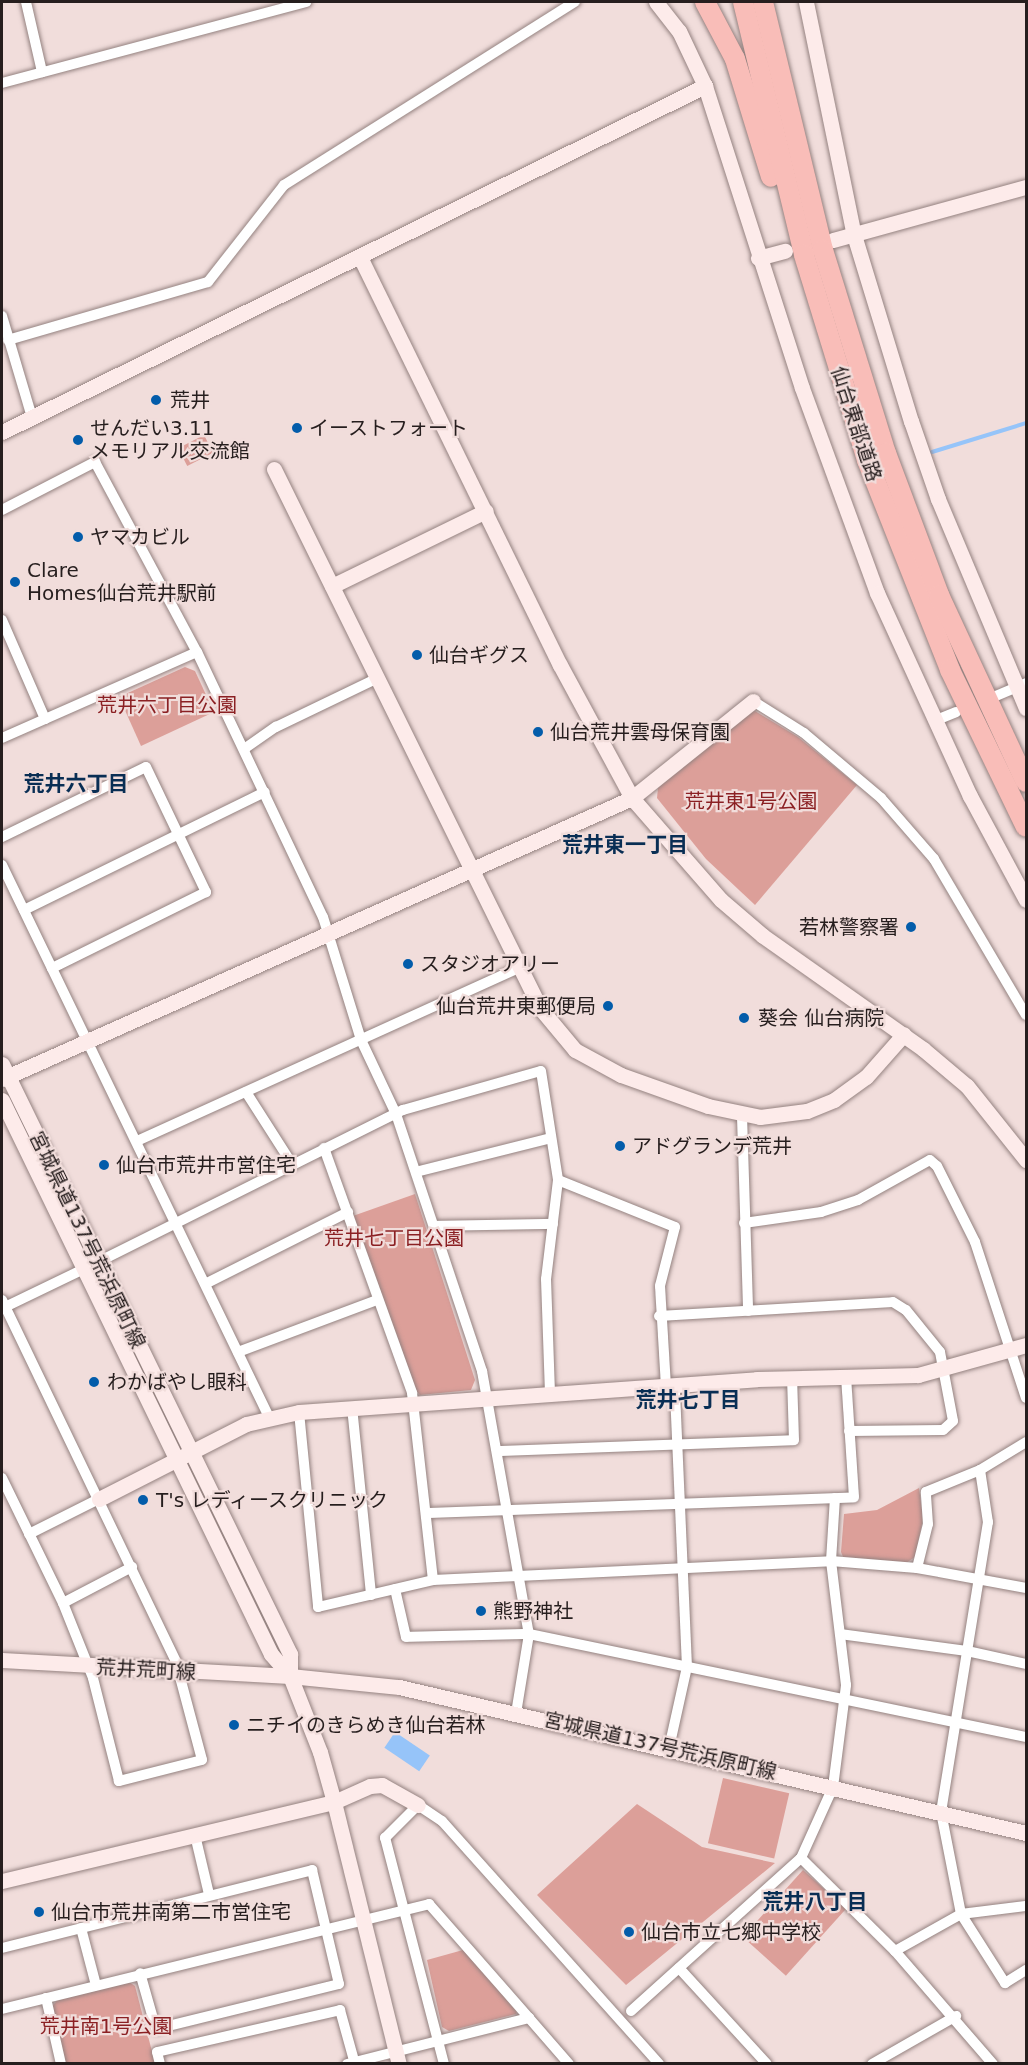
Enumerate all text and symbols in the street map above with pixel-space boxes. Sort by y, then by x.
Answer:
street label: 仙台東部道路 [826,363,886,485]
place label: 荒井 [170,388,210,412]
marker: 荒井 [147,391,165,409]
place label: せんだい3.11 メモリアル交流館 [90,416,250,463]
place label: イーストフォート [309,416,469,440]
marker: イーストフォート [290,421,304,435]
marker: せんだい3.11 メモリアル交流館 [71,433,85,447]
place label: ヤマカビル [90,525,190,549]
marker: ヤマカビル [71,530,85,544]
place label: Clare Homes仙台荒井駅前 [27,558,216,605]
marker: Clare Homes仙台荒井駅前 [8,575,22,589]
place label: 仙台ギグス [429,643,529,667]
marker: 仙台ギグス [410,648,424,662]
park label: 荒井六丁目公園 [97,693,237,717]
place label: 仙台荒井雲母保育園 [550,720,730,744]
marker: 仙台荒井雲母保育園 [531,725,545,739]
district label: 荒井六丁目 [24,771,128,797]
park label: 荒井東1号公園 [685,789,817,813]
district label: 荒井東一丁目 [562,832,688,858]
place label: 若林警察署 [799,915,899,939]
marker: 若林警察署 [904,920,918,934]
place label: スタジオアリー [420,952,560,976]
marker: スタジオアリー [401,957,415,971]
place label: 仙台荒井東郵便局 [436,994,596,1018]
marker: 仙台荒井東郵便局 [601,999,615,1013]
place label: 葵会 仙台病院 [758,1006,884,1030]
marker: 葵会 仙台病院 [735,1009,753,1027]
street label: 宮城県道137号荒浜原町線 [24,1128,150,1352]
place label: アドグランデ荒井 [632,1134,792,1158]
marker: アドグランデ荒井 [613,1139,627,1153]
place label: 仙台市荒井市営住宅 [116,1153,296,1177]
marker: 仙台市荒井市営住宅 [97,1158,111,1172]
park label: 荒井七丁目公園 [324,1226,464,1250]
place label: わかばやし眼科 [107,1370,247,1394]
marker: わかばやし眼科 [85,1373,103,1391]
district label: 荒井七丁目 [636,1387,740,1413]
place label: T's レディースクリニック [156,1488,390,1512]
marker: T's レディースクリニック [134,1491,152,1509]
place label: 熊野神社 [493,1599,573,1623]
marker: 熊野神社 [474,1604,488,1618]
street label: 荒井荒町線 [95,1655,197,1685]
street label: 宮城県道137号荒浜原町線 [541,1708,779,1784]
place label: ニチイのきらめき仙台若林 [246,1713,486,1737]
marker: ニチイのきらめき仙台若林 [227,1718,241,1732]
district label: 荒井八丁目 [763,1889,867,1915]
place label: 仙台市荒井南第二市営住宅 [51,1900,291,1924]
marker: 仙台市荒井南第二市営住宅 [32,1905,46,1919]
place label: 仙台市立七郷中学校 [641,1920,821,1944]
marker: 仙台市立七郷中学校 [622,1925,636,1939]
park label: 荒井南1号公園 [40,2014,172,2038]

